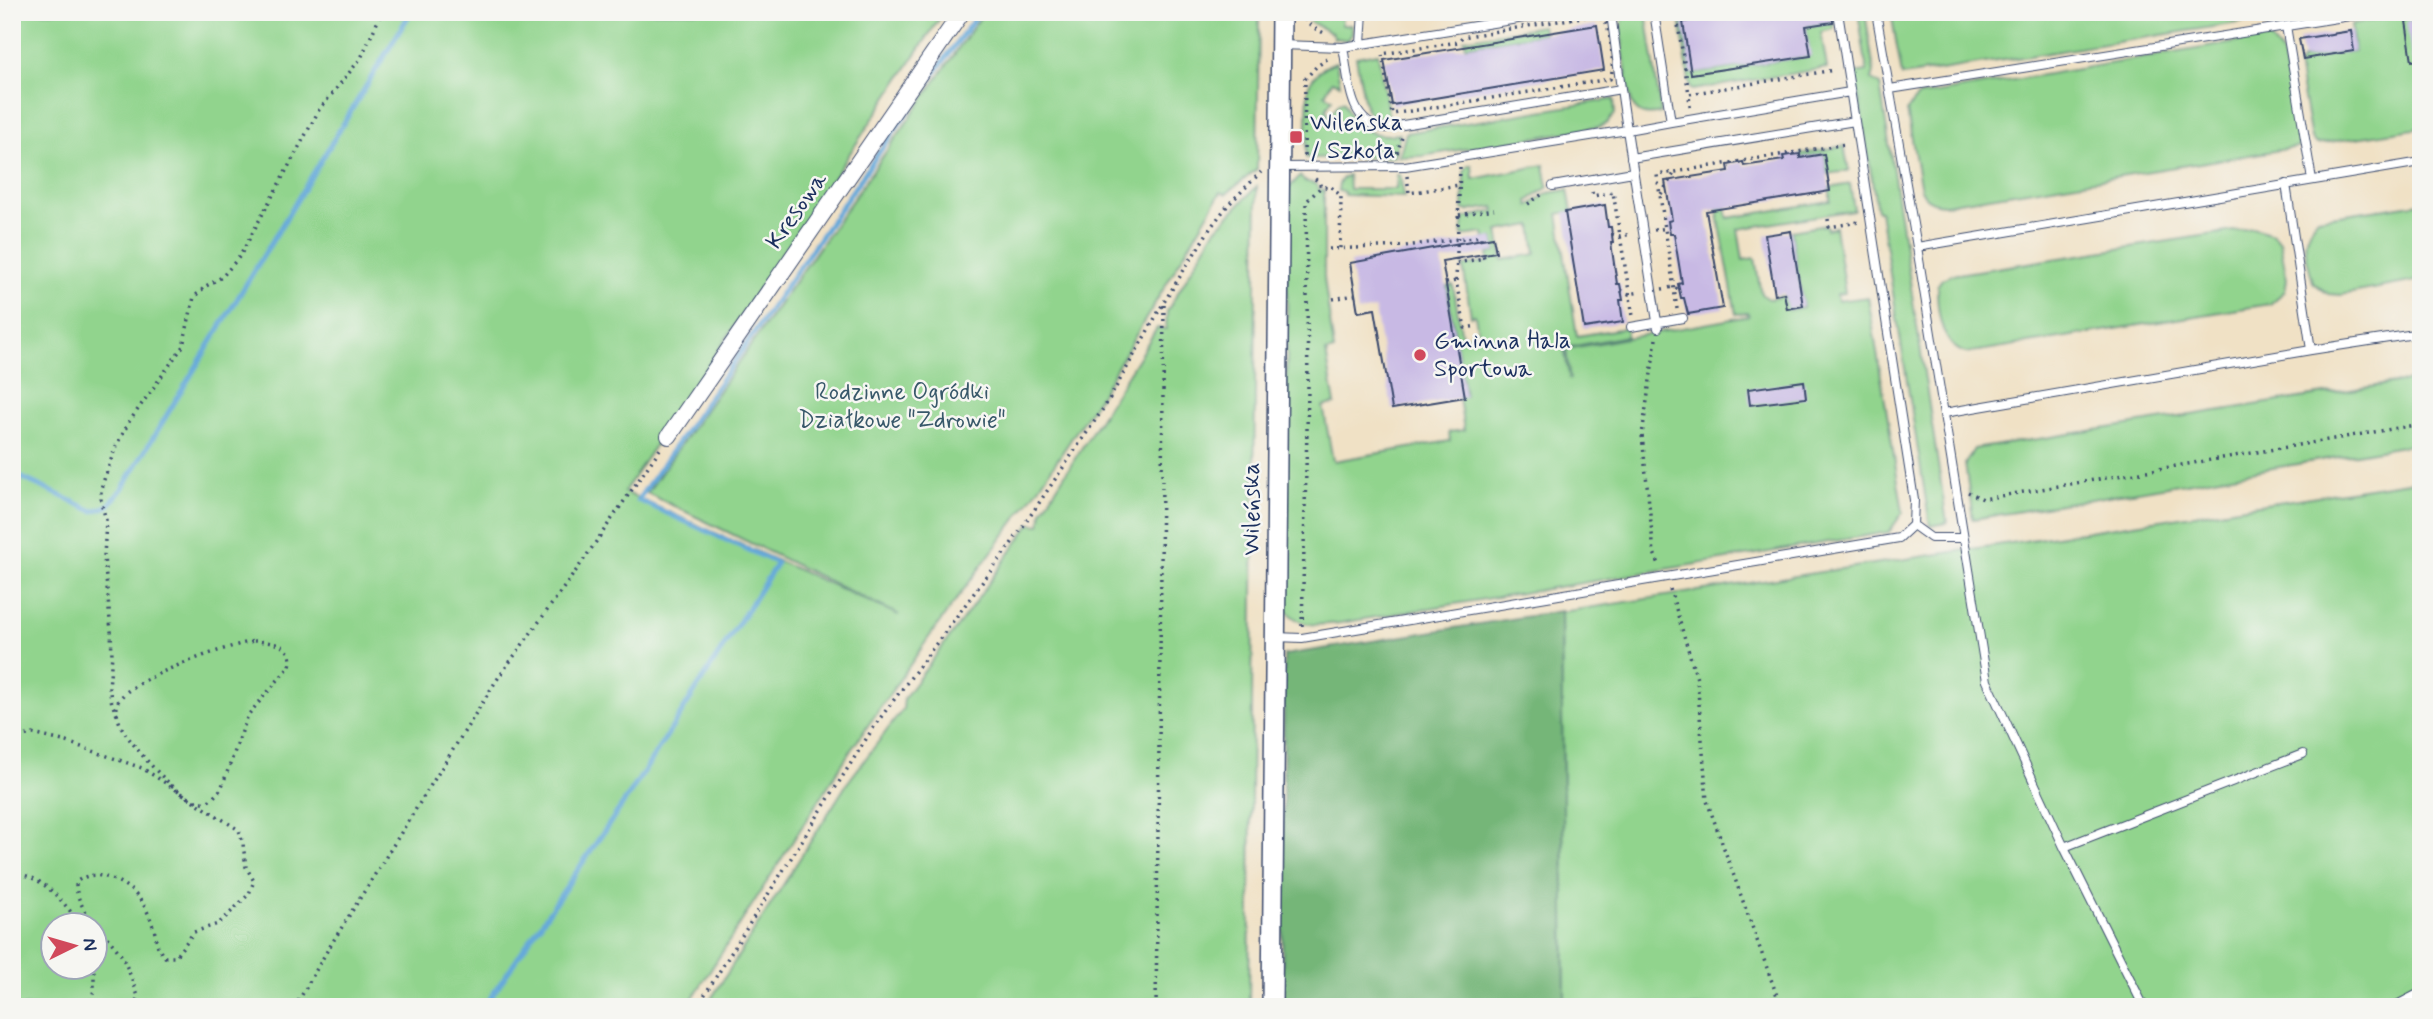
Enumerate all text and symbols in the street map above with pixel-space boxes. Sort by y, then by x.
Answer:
place label: Wileńska / Szkoła [1310,108,1403,167]
marker: Wileńska / Szkoła [1288,129,1304,145]
street label: Kresowa [759,166,835,256]
place label: Gminna Hala Sportowa [1434,326,1571,385]
marker: Gminna Hala Sportowa [1412,347,1428,363]
park label: Rodzinne Ogródki Działkowe "Zdrowie" [798,377,1006,436]
street label: Wileńska [1237,462,1268,556]
north arrow [38,911,108,981]
text: N [76,937,102,952]

